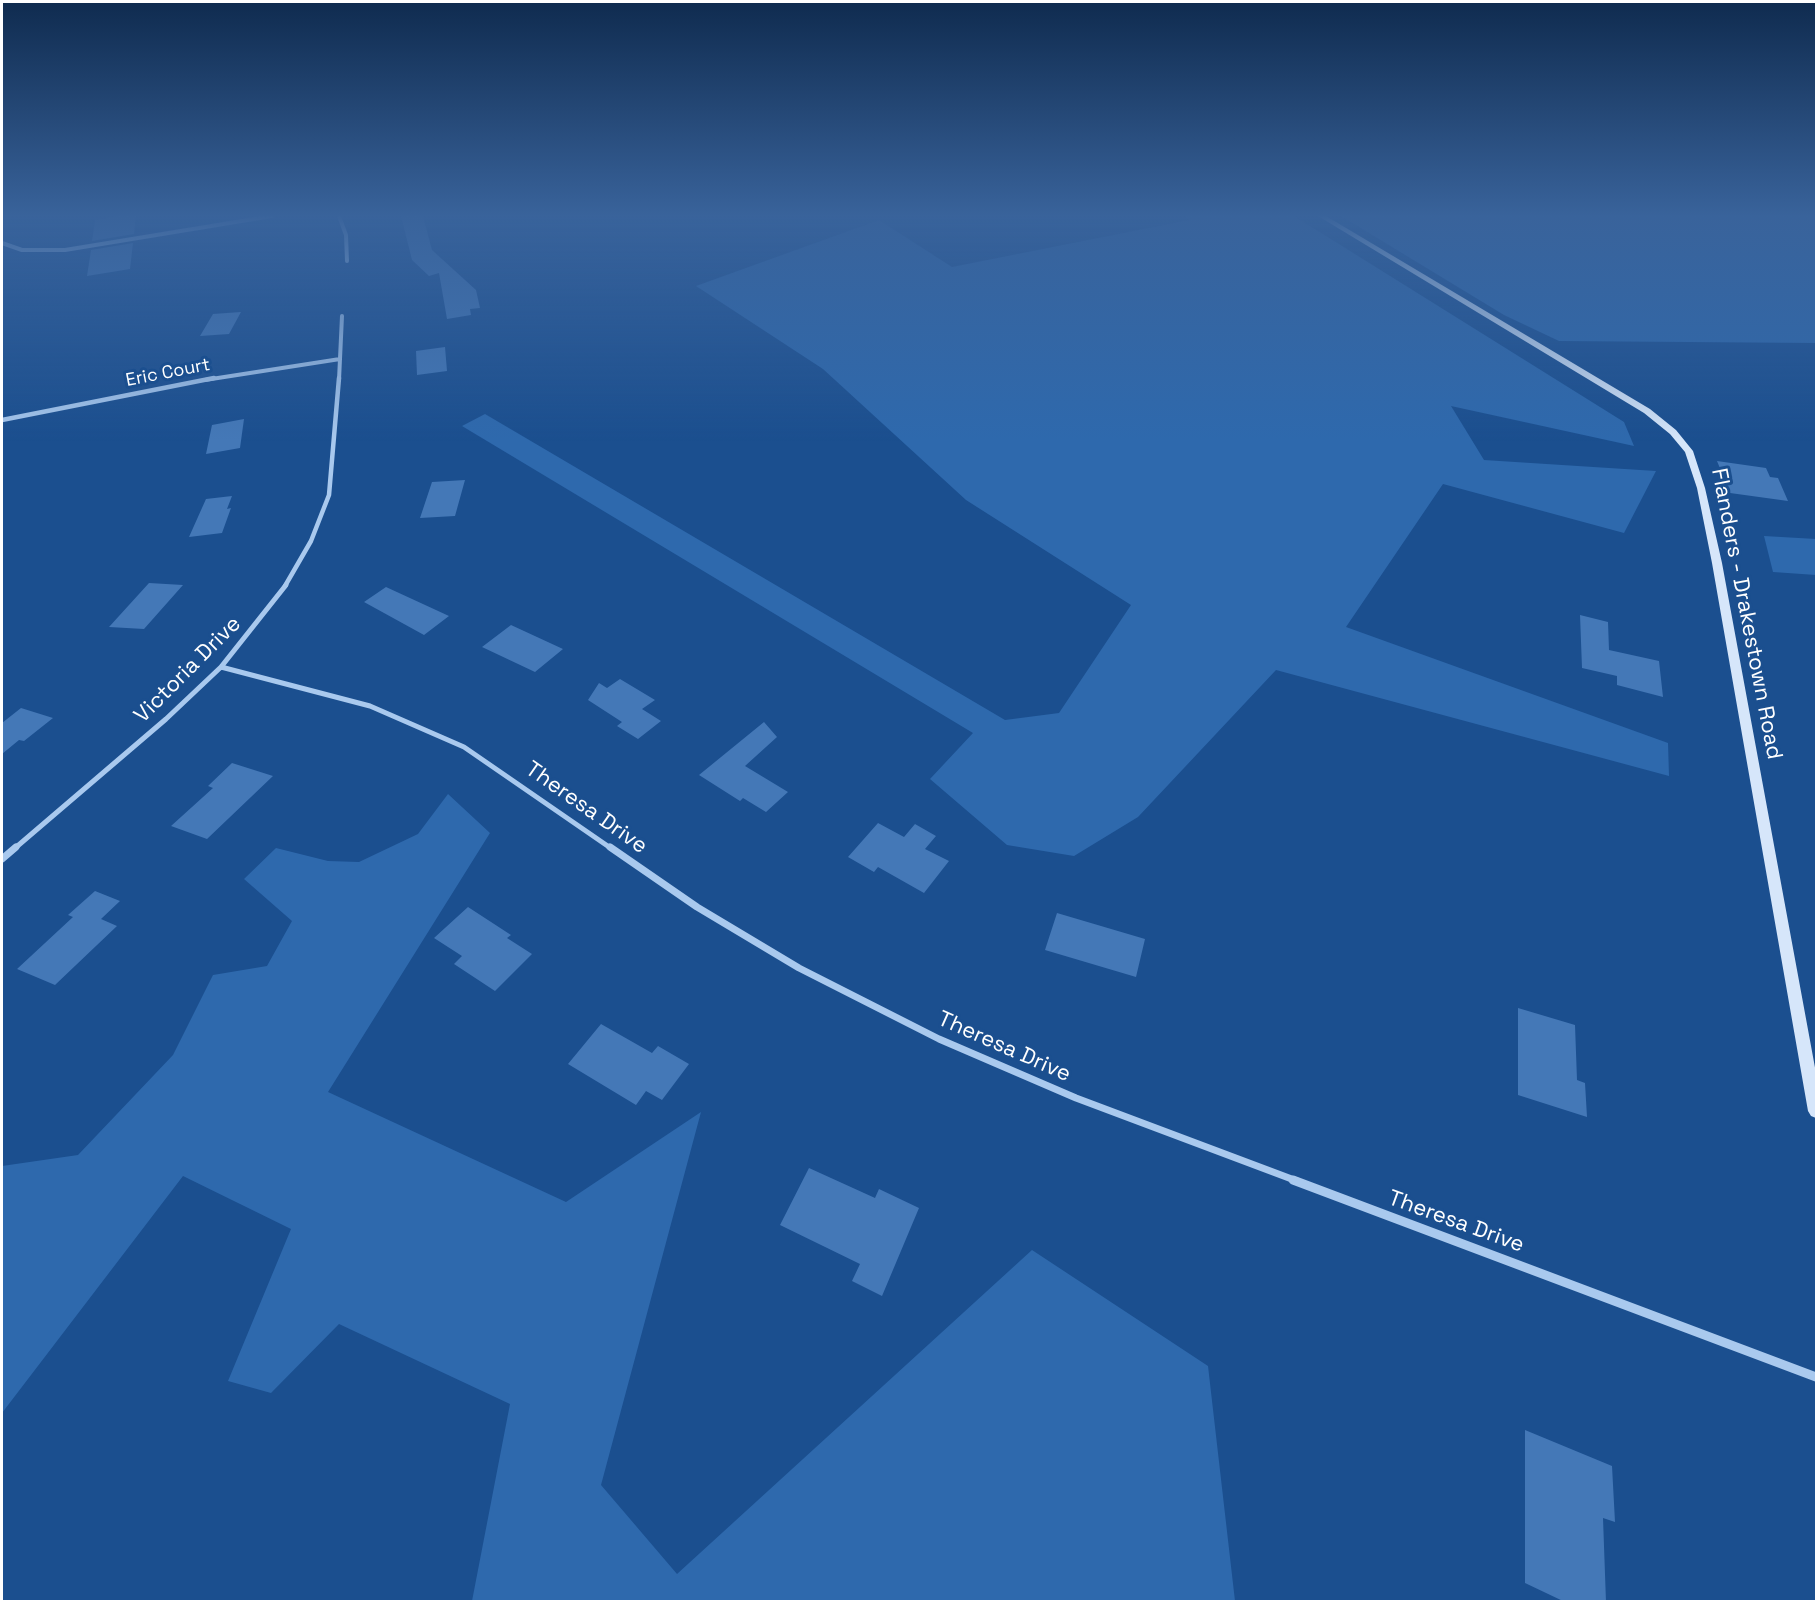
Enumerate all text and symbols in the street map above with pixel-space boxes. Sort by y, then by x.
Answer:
street label: Eric Court [124,354,212,392]
street label: Flanders - Drakestown Road [1705,466,1787,762]
street label: Victoria Drive [129,611,247,729]
street label: Theresa Drive [520,756,652,860]
street label: Theresa Drive [933,1006,1075,1088]
street label: Theresa Drive [1384,1185,1528,1259]

